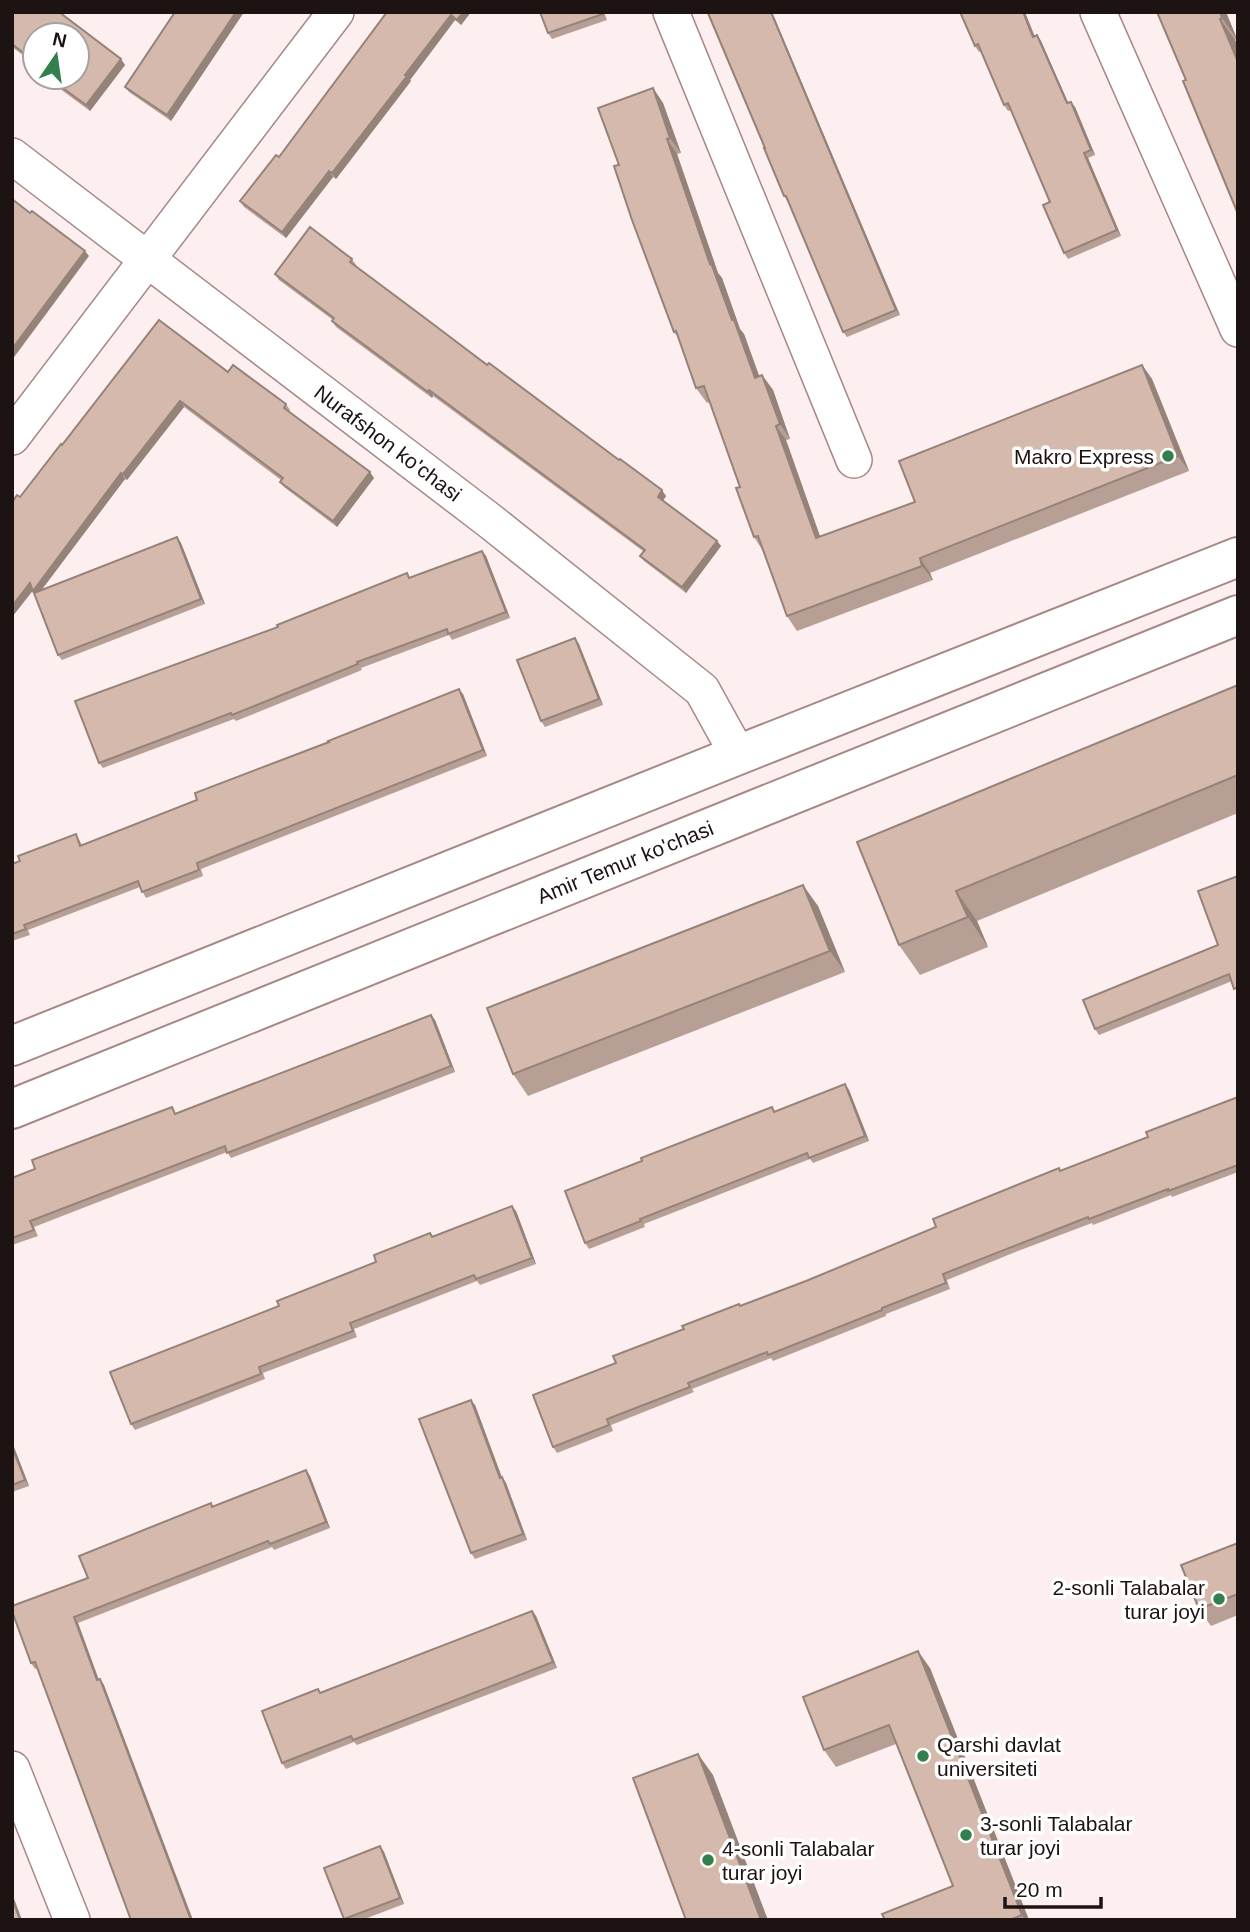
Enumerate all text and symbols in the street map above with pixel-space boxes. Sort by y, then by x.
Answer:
north arrow [21,21,91,91]
text: N [51,28,69,52]
street label: Nurafshon ko'chasi [310,380,466,506]
place label: Makro Express [1014,445,1154,468]
marker: Makro Express [1160,448,1176,464]
street label: Amir Temur ko'chasi [534,816,716,908]
place label: 2-sonli Talabalar turar joyi [1052,1576,1205,1623]
marker: 2-sonli Talabalar turar joyi [1211,1591,1227,1607]
place label: Qarshi davlat universiteti [937,1733,1061,1780]
marker: Qarshi davlat universiteti [915,1748,931,1764]
place label: 3-sonli Talabalar turar joyi [980,1812,1133,1859]
marker: 3-sonli Talabalar turar joyi [958,1827,974,1843]
place label: 4-sonli Talabalar turar joyi [722,1837,875,1884]
marker: 4-sonli Talabalar turar joyi [700,1852,716,1868]
scale bar [1005,1866,1101,1910]
text: 20 m [1016,1878,1063,1901]

